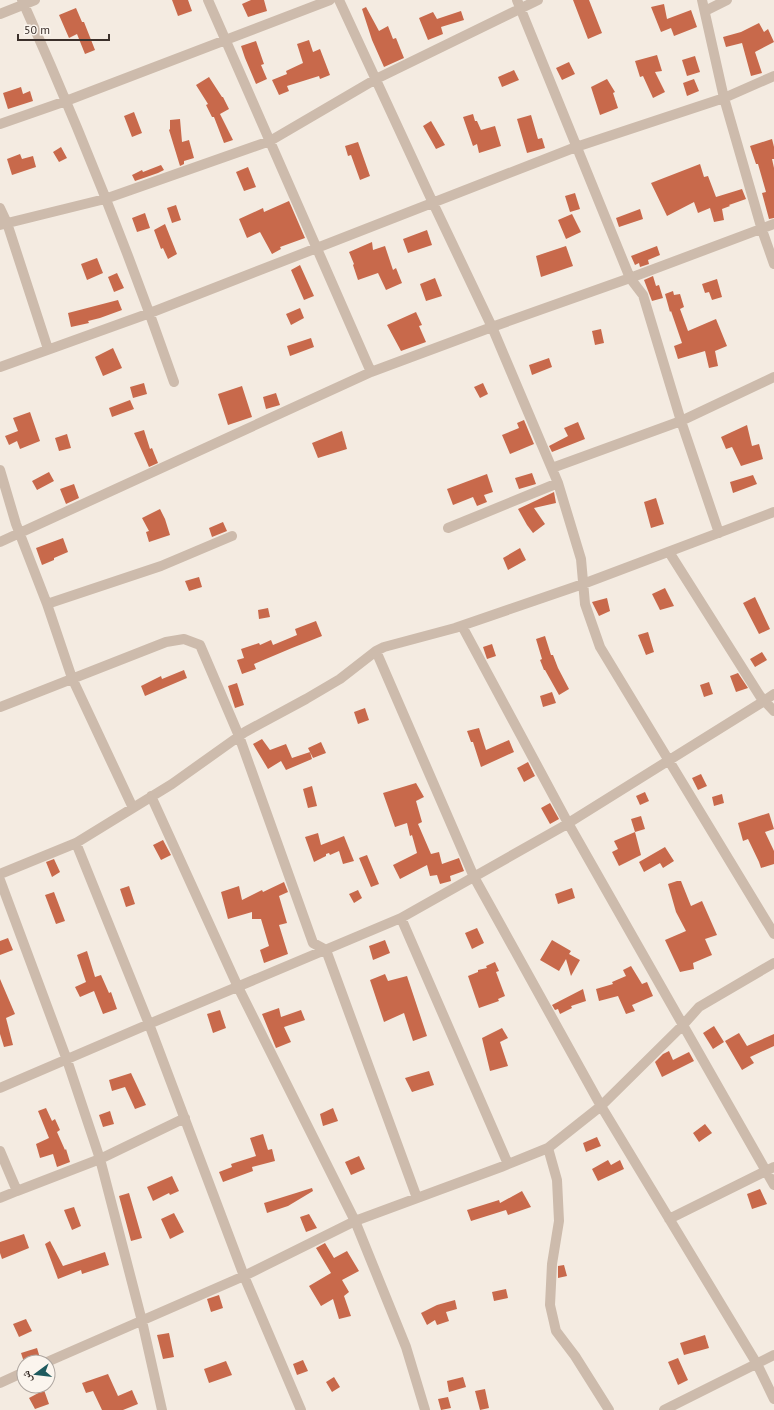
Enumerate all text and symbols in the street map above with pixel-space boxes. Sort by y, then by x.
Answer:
scale bar [18,16,109,42]
text: 50 m [24,22,50,37]
north arrow [16,1354,56,1394]
text: ش [18,1369,36,1384]

